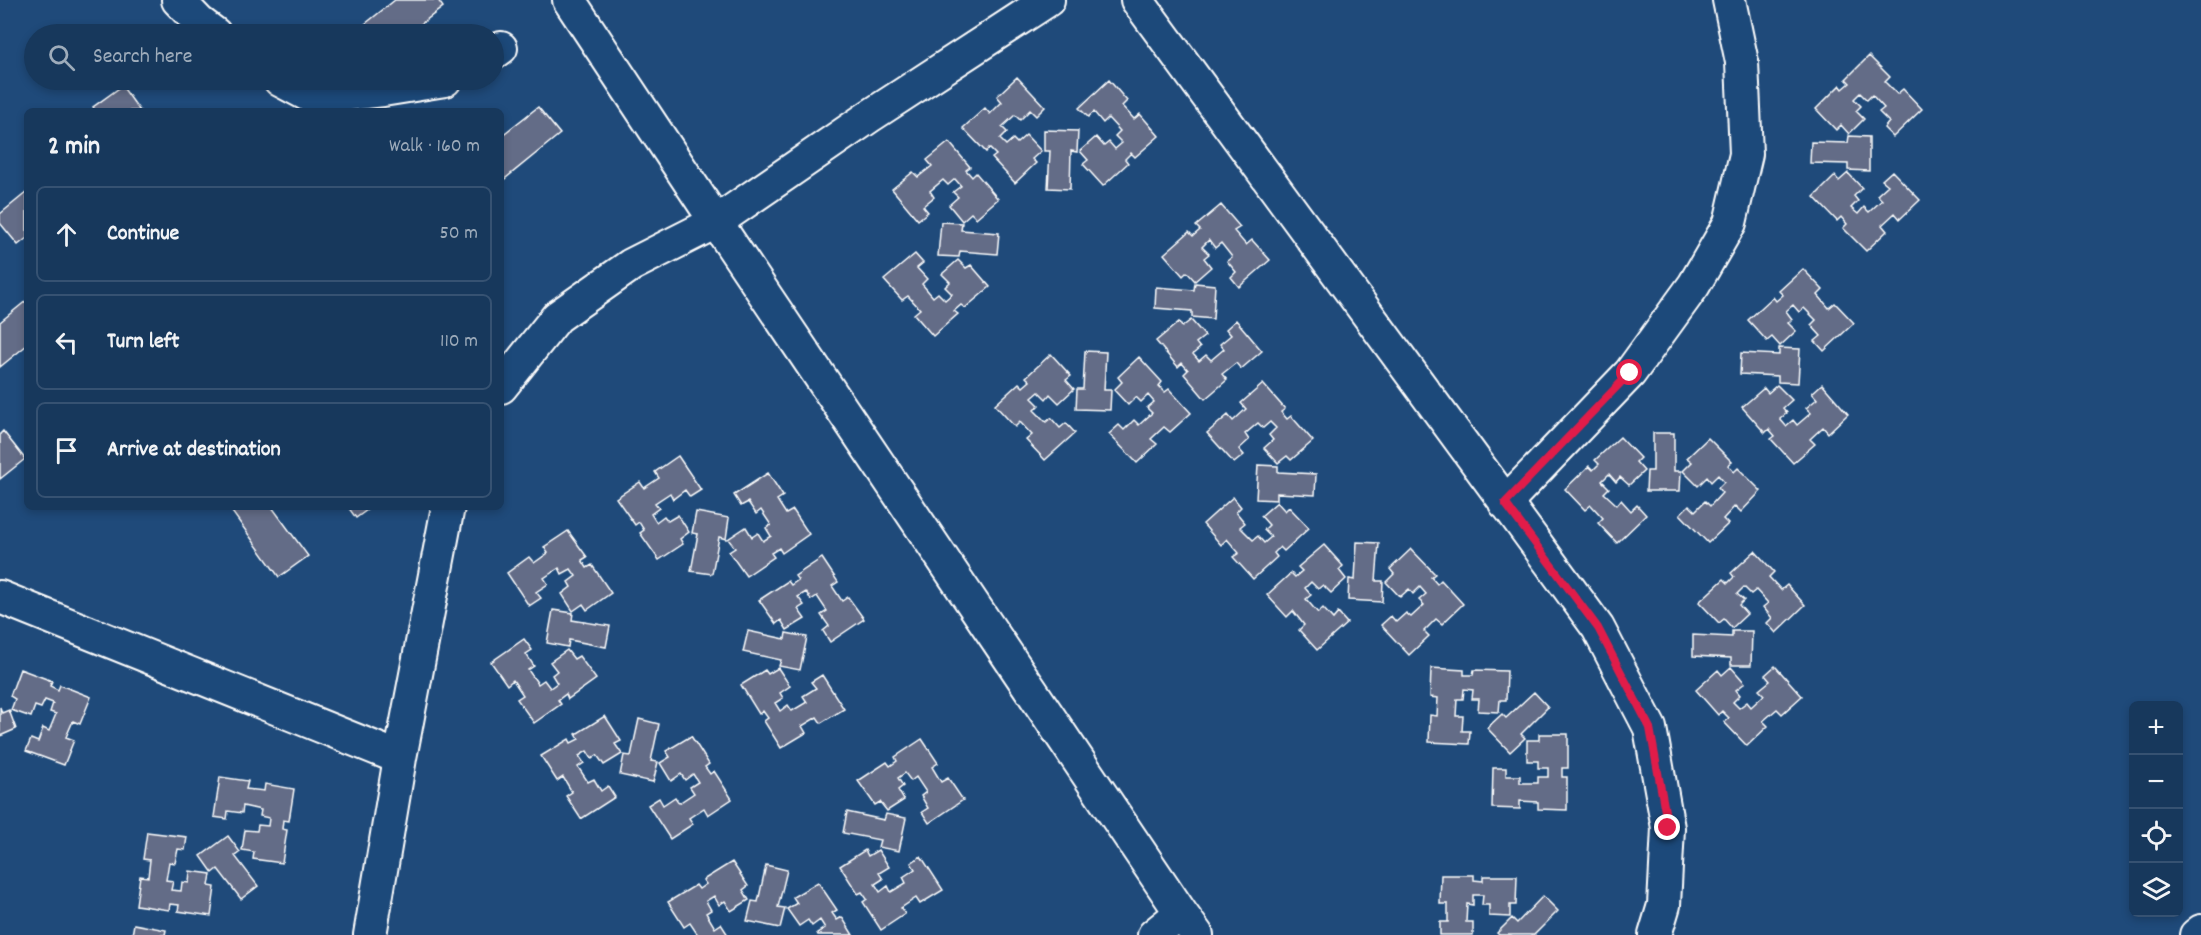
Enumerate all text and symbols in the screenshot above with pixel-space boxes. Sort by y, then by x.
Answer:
search box [24,24,504,90]
icon: search [45,41,78,74]
text: Search here [93,42,192,73]
text: 2 min [48,129,100,166]
text: Walk · 160 m [389,133,480,161]
icon: ahead [50,218,83,251]
text: Continue [107,219,179,250]
text: 50 m [440,220,478,248]
icon: left [50,326,83,359]
text: Turn left [107,327,179,358]
text: 110 m [440,328,478,356]
route start [1616,359,1642,385]
icon: arrive [50,434,83,467]
text: Arrive at destination [107,435,281,466]
map controls [2129,701,2183,917]
button: + [2129,701,2183,755]
button: − [2129,755,2183,809]
button: locate [2129,809,2183,863]
route end [1654,814,1680,840]
button: layers [2129,863,2183,917]

